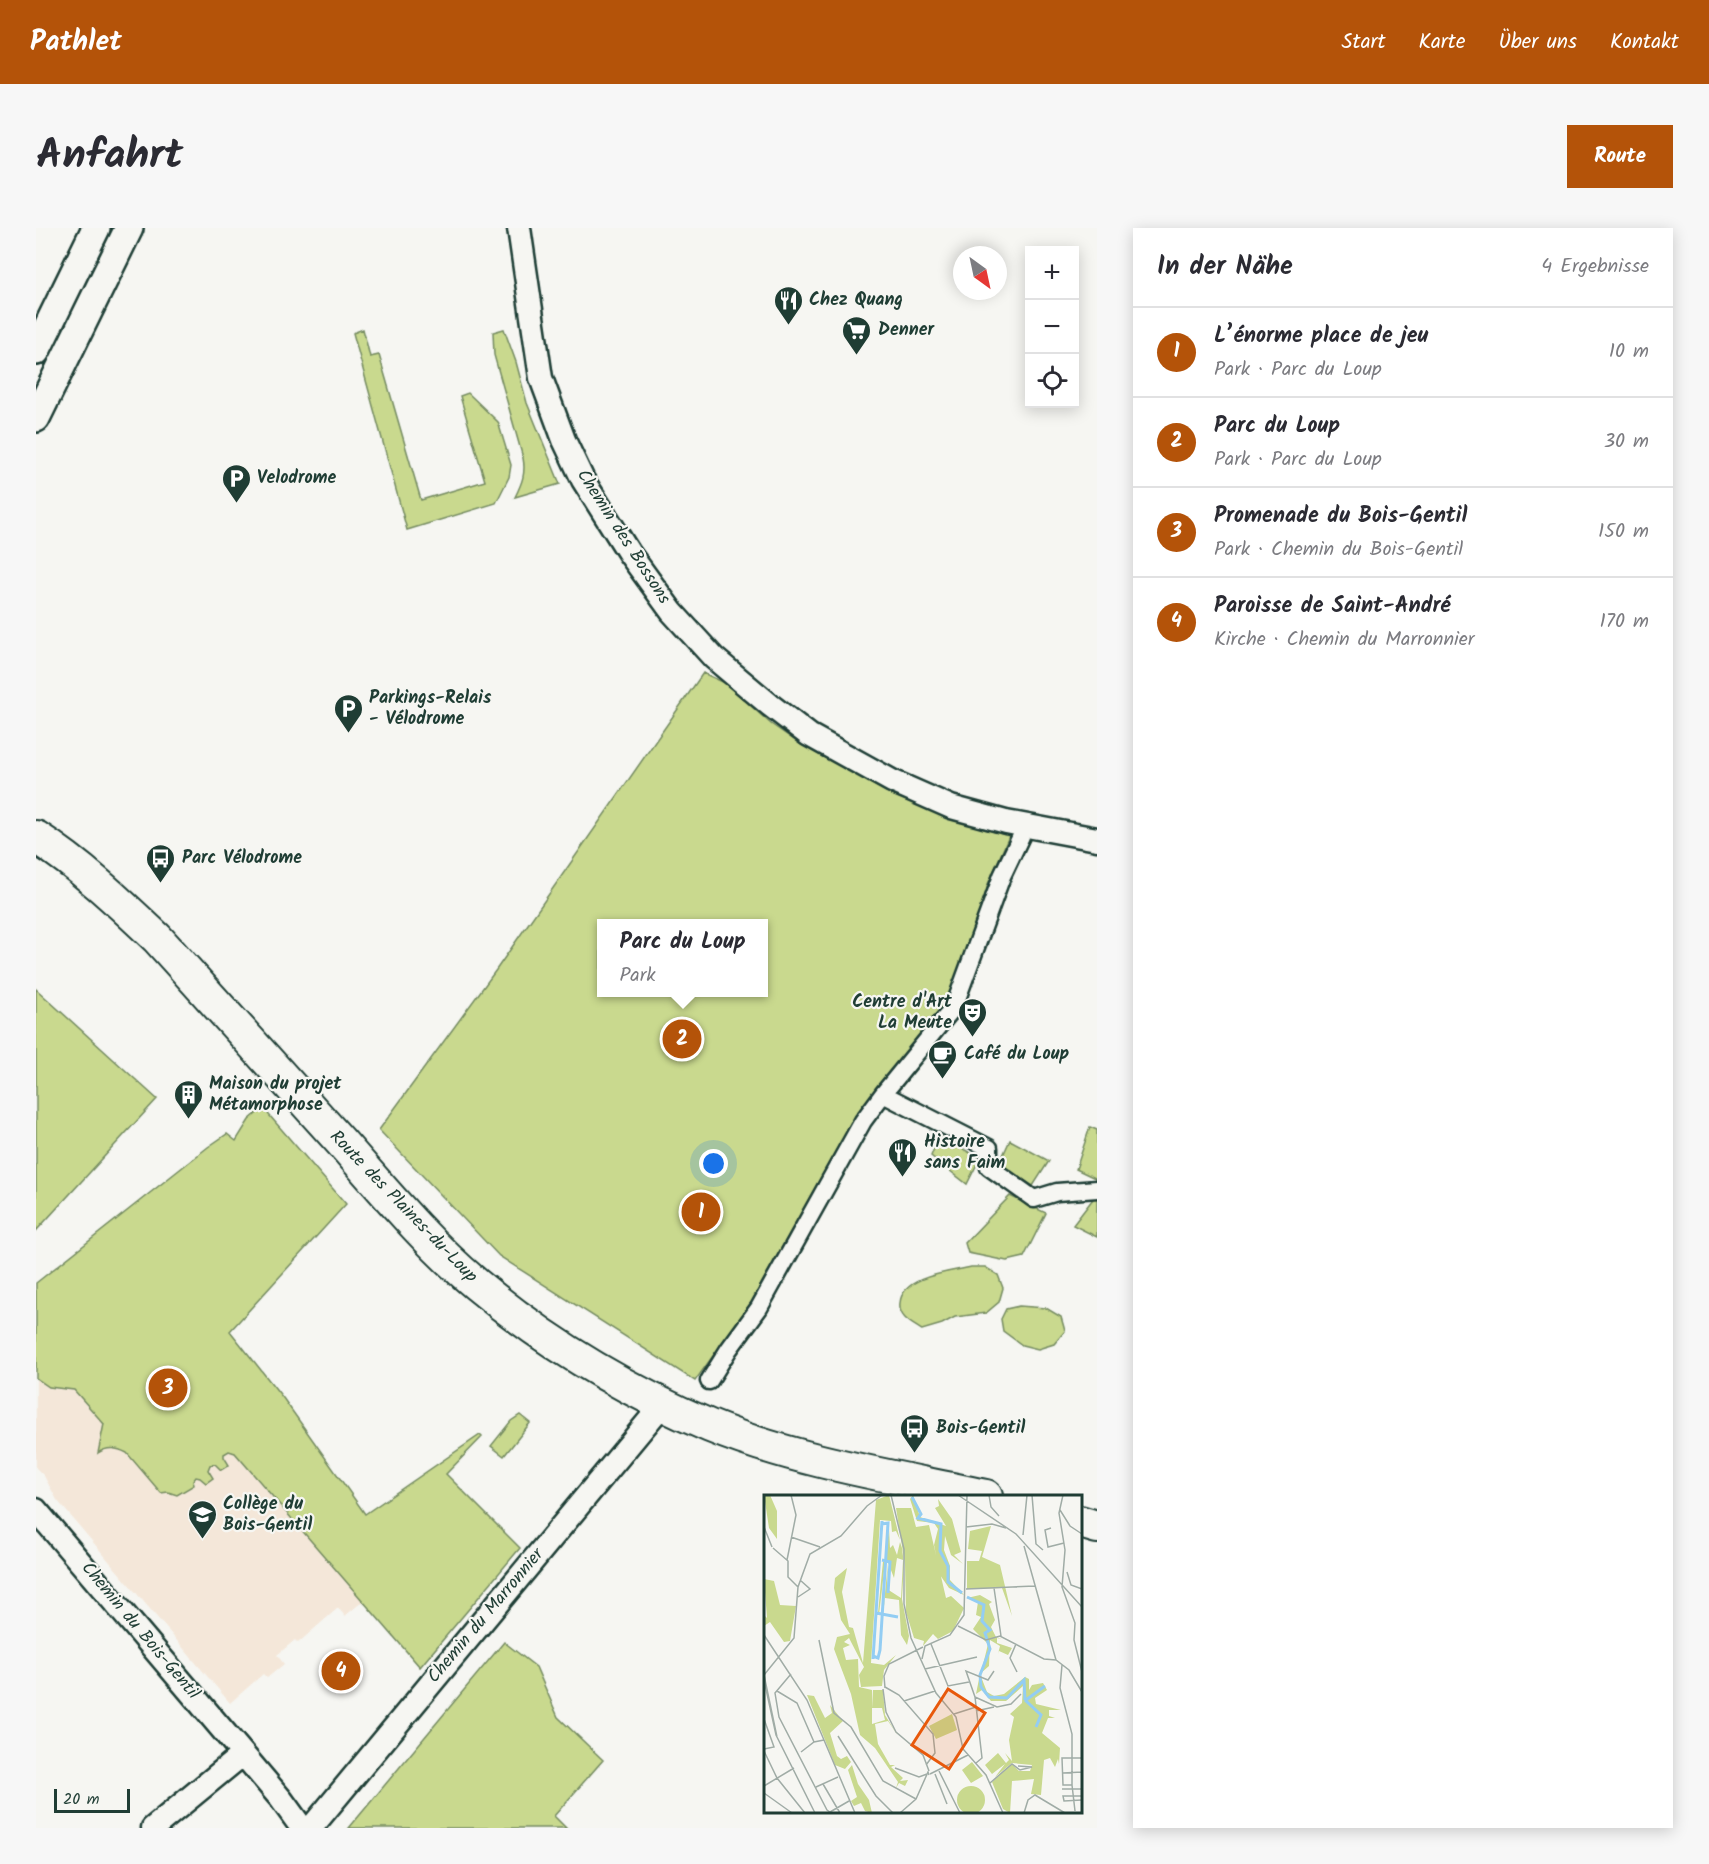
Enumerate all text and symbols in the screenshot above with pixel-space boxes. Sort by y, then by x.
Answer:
text: Pathlet [30,20,122,65]
text: Start [1341,26,1386,59]
text: Karte [1419,26,1465,59]
text: Über uns [1498,26,1577,59]
text: Kontakt [1610,26,1679,59]
text: Anfahrt [36,123,183,190]
button: Route [1567,125,1673,188]
north arrow [953,246,1007,300]
map controls [1025,246,1079,408]
button: + [1025,246,1079,300]
text: In der Nähe [1157,246,1293,288]
text: 4 Ergebnisse [1541,251,1649,283]
restaurant icon: Chez Quang [772,284,804,326]
place label: Chez Quang [809,286,903,315]
button: − [1025,300,1079,354]
supermarket icon: Denner [841,314,873,356]
place label: Denner [878,316,935,345]
text: L’énorme place de jeu [1214,319,1428,354]
text: 1 [1173,336,1180,368]
text: 10 m [1609,336,1649,368]
button: locate [1025,354,1079,408]
text: Park · Parc du Loup [1214,354,1382,386]
text: Parc du Loup [1214,409,1340,444]
text: 2 [1171,426,1182,458]
text: 30 m [1604,426,1649,458]
text: Park · Parc du Loup [1214,444,1382,476]
parking icon: Velodrome [220,462,252,504]
place label: Velodrome [257,464,337,493]
street label: Chemin des Bossons [568,464,678,611]
text: Promenade du Bois-Gentil [1214,499,1467,534]
text: 3 [1171,516,1182,548]
text: 150 m [1598,516,1649,548]
text: Park · Chemin du Bois-Gentil [1214,534,1463,566]
text: Paroisse de Saint-André [1214,589,1451,624]
text: 4 [1171,606,1182,638]
text: 170 m [1600,606,1649,638]
text: Kirche · Chemin du Marronnier [1214,624,1474,656]
place label: Parkings-Relais - Vélodrome [369,684,492,734]
parking icon: Parkings-Relais - Vélodrome [332,692,364,734]
bus stop icon: Parc Vélodrome [145,842,177,884]
place label: Parc Vélodrome [182,844,302,873]
popup [597,919,768,997]
text: Parc du Loup [619,925,746,960]
text: Park [619,960,656,992]
place label: Centre d'Art La Meute [852,988,953,1038]
theatre icon: Centre d'Art La Meute [957,996,989,1038]
pin: 2 [662,1016,702,1062]
cafe icon: Café du Loup [927,1038,959,1080]
place label: Café du Loup [964,1040,1069,1069]
place label: Maison du projet Métamorphose [209,1070,342,1120]
building icon: Maison du projet Métamorphose [172,1078,204,1120]
street label: Route des Plaines-du-Loup [322,1124,484,1290]
place label: Histoire sans Faim [924,1128,1006,1178]
restaurant icon: Histoire sans Faim [887,1136,919,1178]
your location [699,1149,728,1178]
pin: 1 [682,1190,720,1234]
pin: 3 [148,1366,188,1410]
bus stop icon: Bois-Gentil [899,1412,931,1454]
place label: Bois-Gentil [936,1414,1025,1443]
place label: Collège du Bois-Gentil [223,1490,312,1540]
inset map [764,1495,1082,1813]
school or university icon: Collège du Bois-Gentil [186,1498,218,1540]
street label: Chemin du Marronnier [421,1541,552,1690]
street label: Chemin du Bois-Gentil [73,1555,207,1707]
pin: 4 [322,1648,360,1694]
scale bar [54,1786,130,1814]
text: 20 m [63,1787,99,1812]

